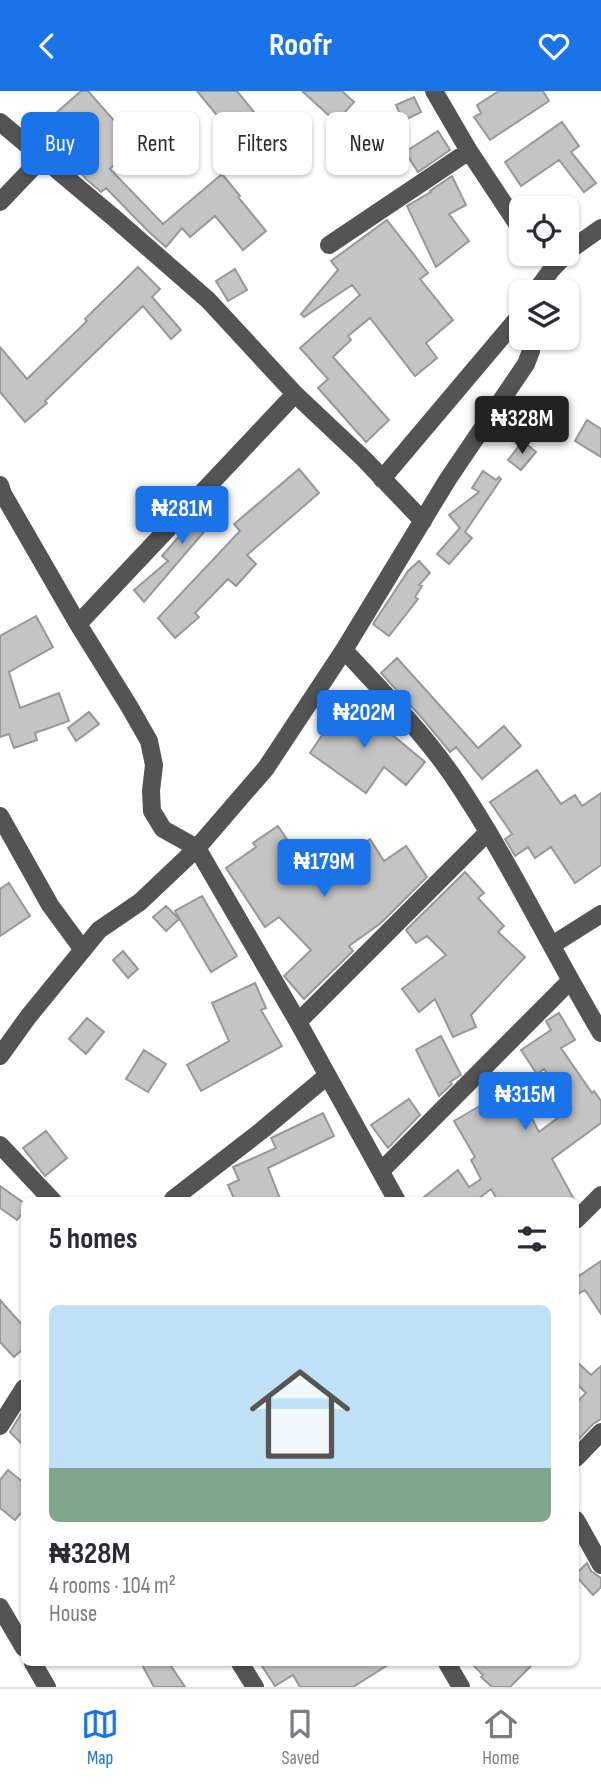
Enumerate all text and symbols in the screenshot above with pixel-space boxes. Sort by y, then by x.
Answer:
text: Roofr [269,26,332,65]
icon: back [28,27,66,65]
icon: heart [535,27,573,65]
chip: Buy [21,112,99,175]
chip: Rent [113,112,199,175]
chip: Filters [213,112,312,175]
chip: New [326,112,409,175]
map controls [509,196,579,350]
button: locate [509,196,579,266]
button: layers [509,280,579,350]
pin: ₦328M [473,397,571,456]
text: ₦328M [491,405,553,433]
pin: ₦281M [133,487,231,546]
text: ₦281M [151,495,213,523]
pin: ₦202M [315,691,413,750]
text: ₦202M [333,699,395,727]
pin: ₦179M [275,839,373,899]
text: ₦179M [294,848,354,876]
pin: ₦315M [476,1073,574,1132]
text: ₦315M [495,1081,555,1109]
icon: filters [513,1220,551,1258]
text: 5 homes [49,1221,138,1257]
icon: home [237,1351,363,1477]
text: ₦328M [49,1536,130,1572]
text: 4 rooms · 104 m² [49,1572,176,1600]
text: House [49,1600,97,1628]
tab: Map [81,1705,119,1770]
tab: Saved [281,1705,320,1770]
tab: Home [482,1705,520,1770]

